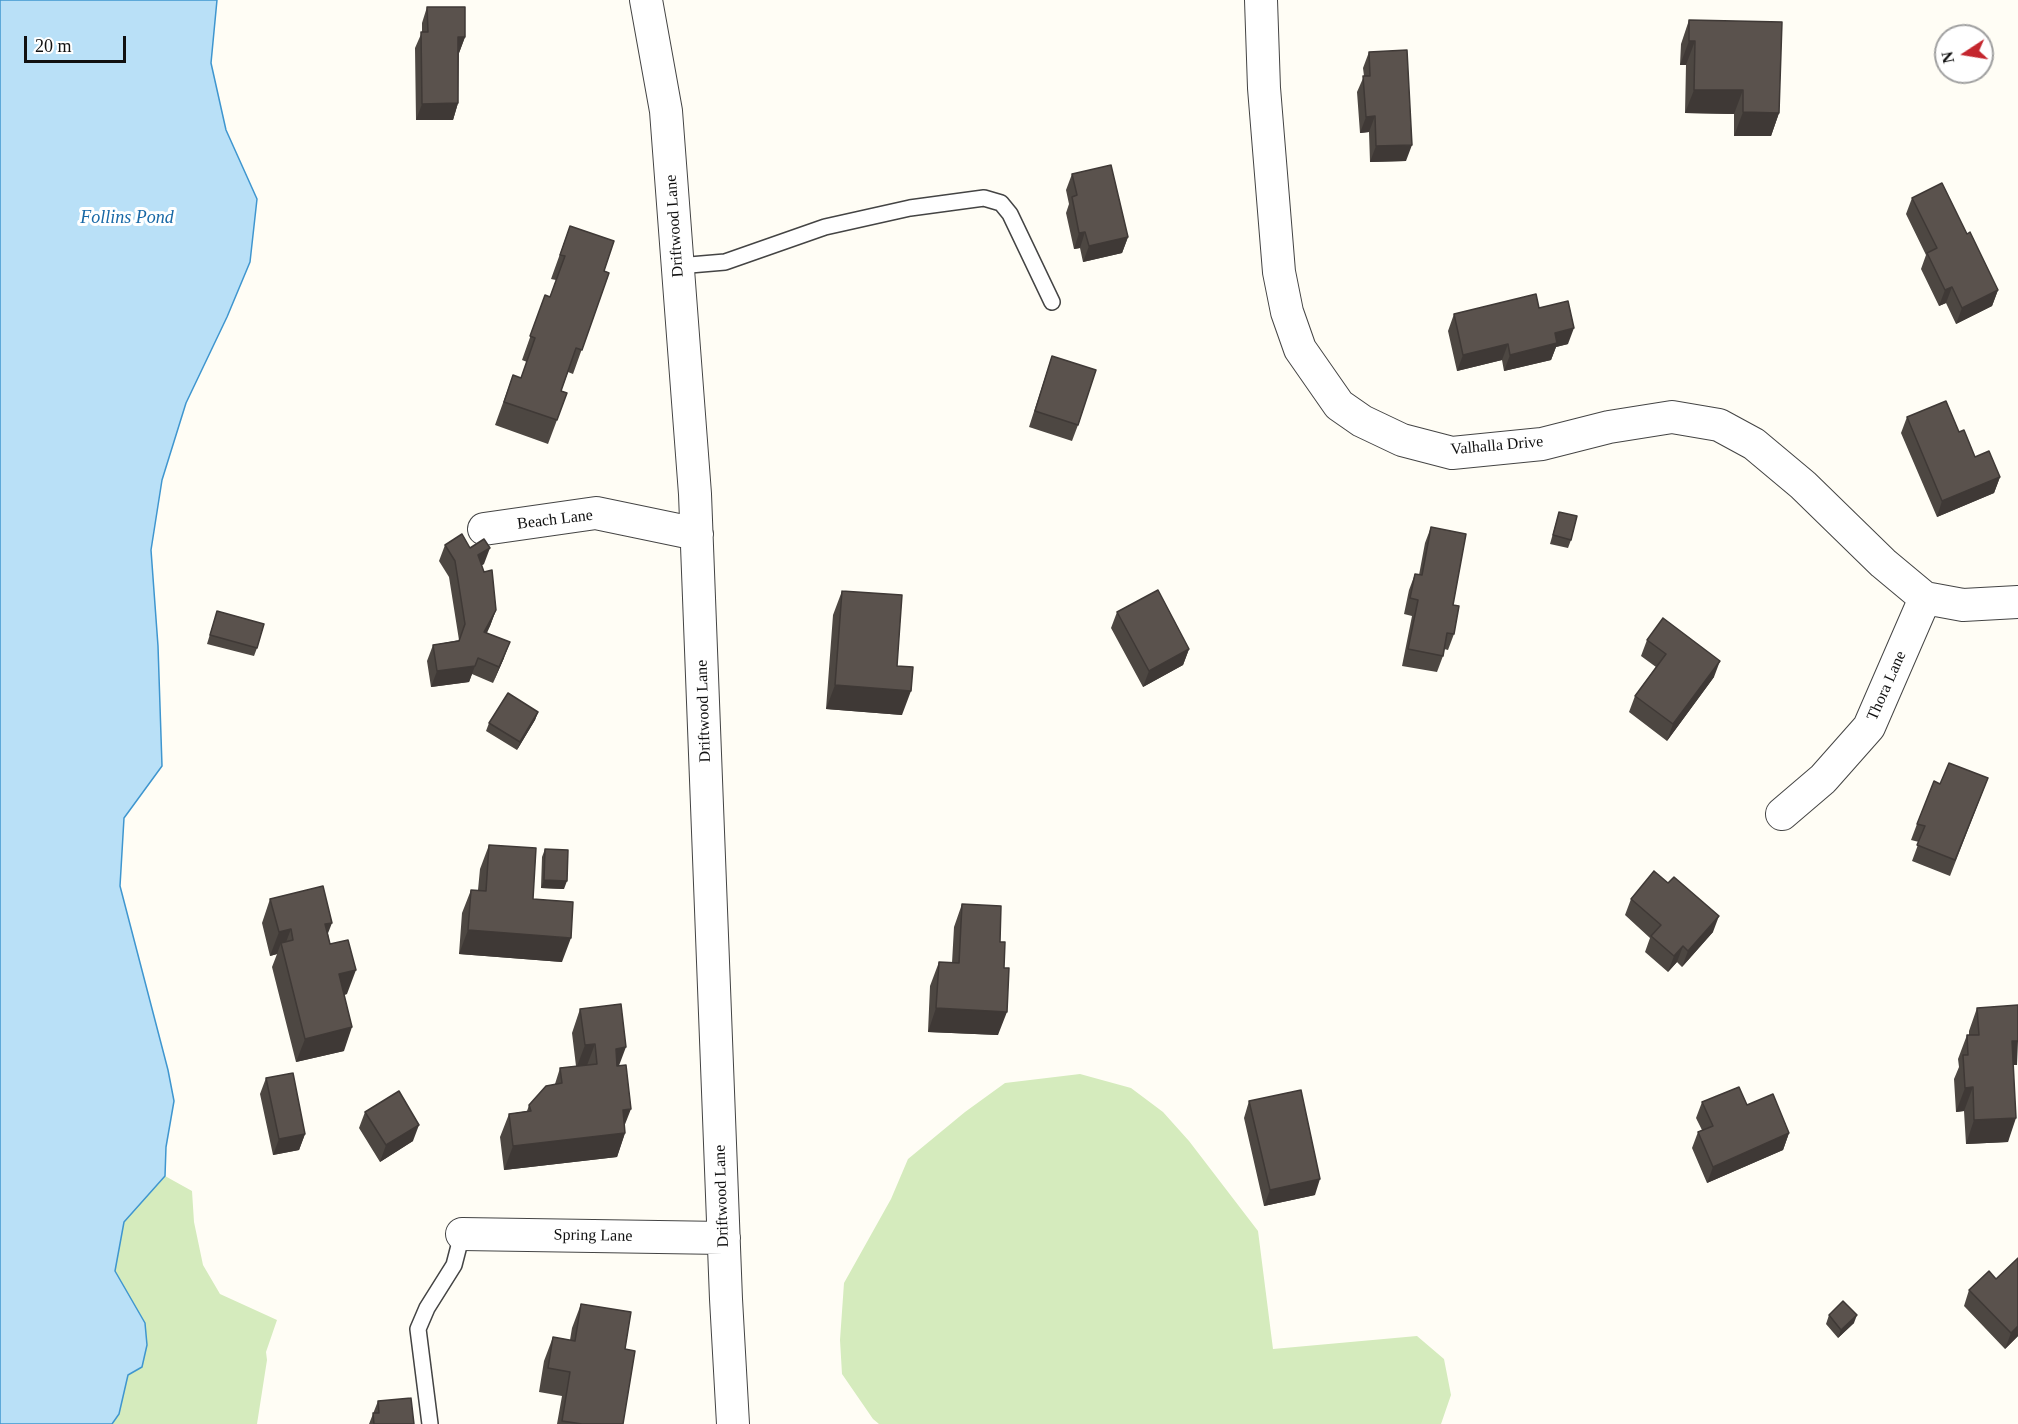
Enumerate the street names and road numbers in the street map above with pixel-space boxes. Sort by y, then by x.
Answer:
street label: Driftwood Lane [662,174,688,278]
street label: Valhalla Drive [1450,432,1544,460]
street label: Beach Lane [516,506,594,534]
street label: Thora Lane [1863,648,1911,724]
street label: Driftwood Lane [693,659,715,763]
street label: Driftwood Lane [711,1144,733,1248]
street label: Spring Lane [554,1226,632,1246]

